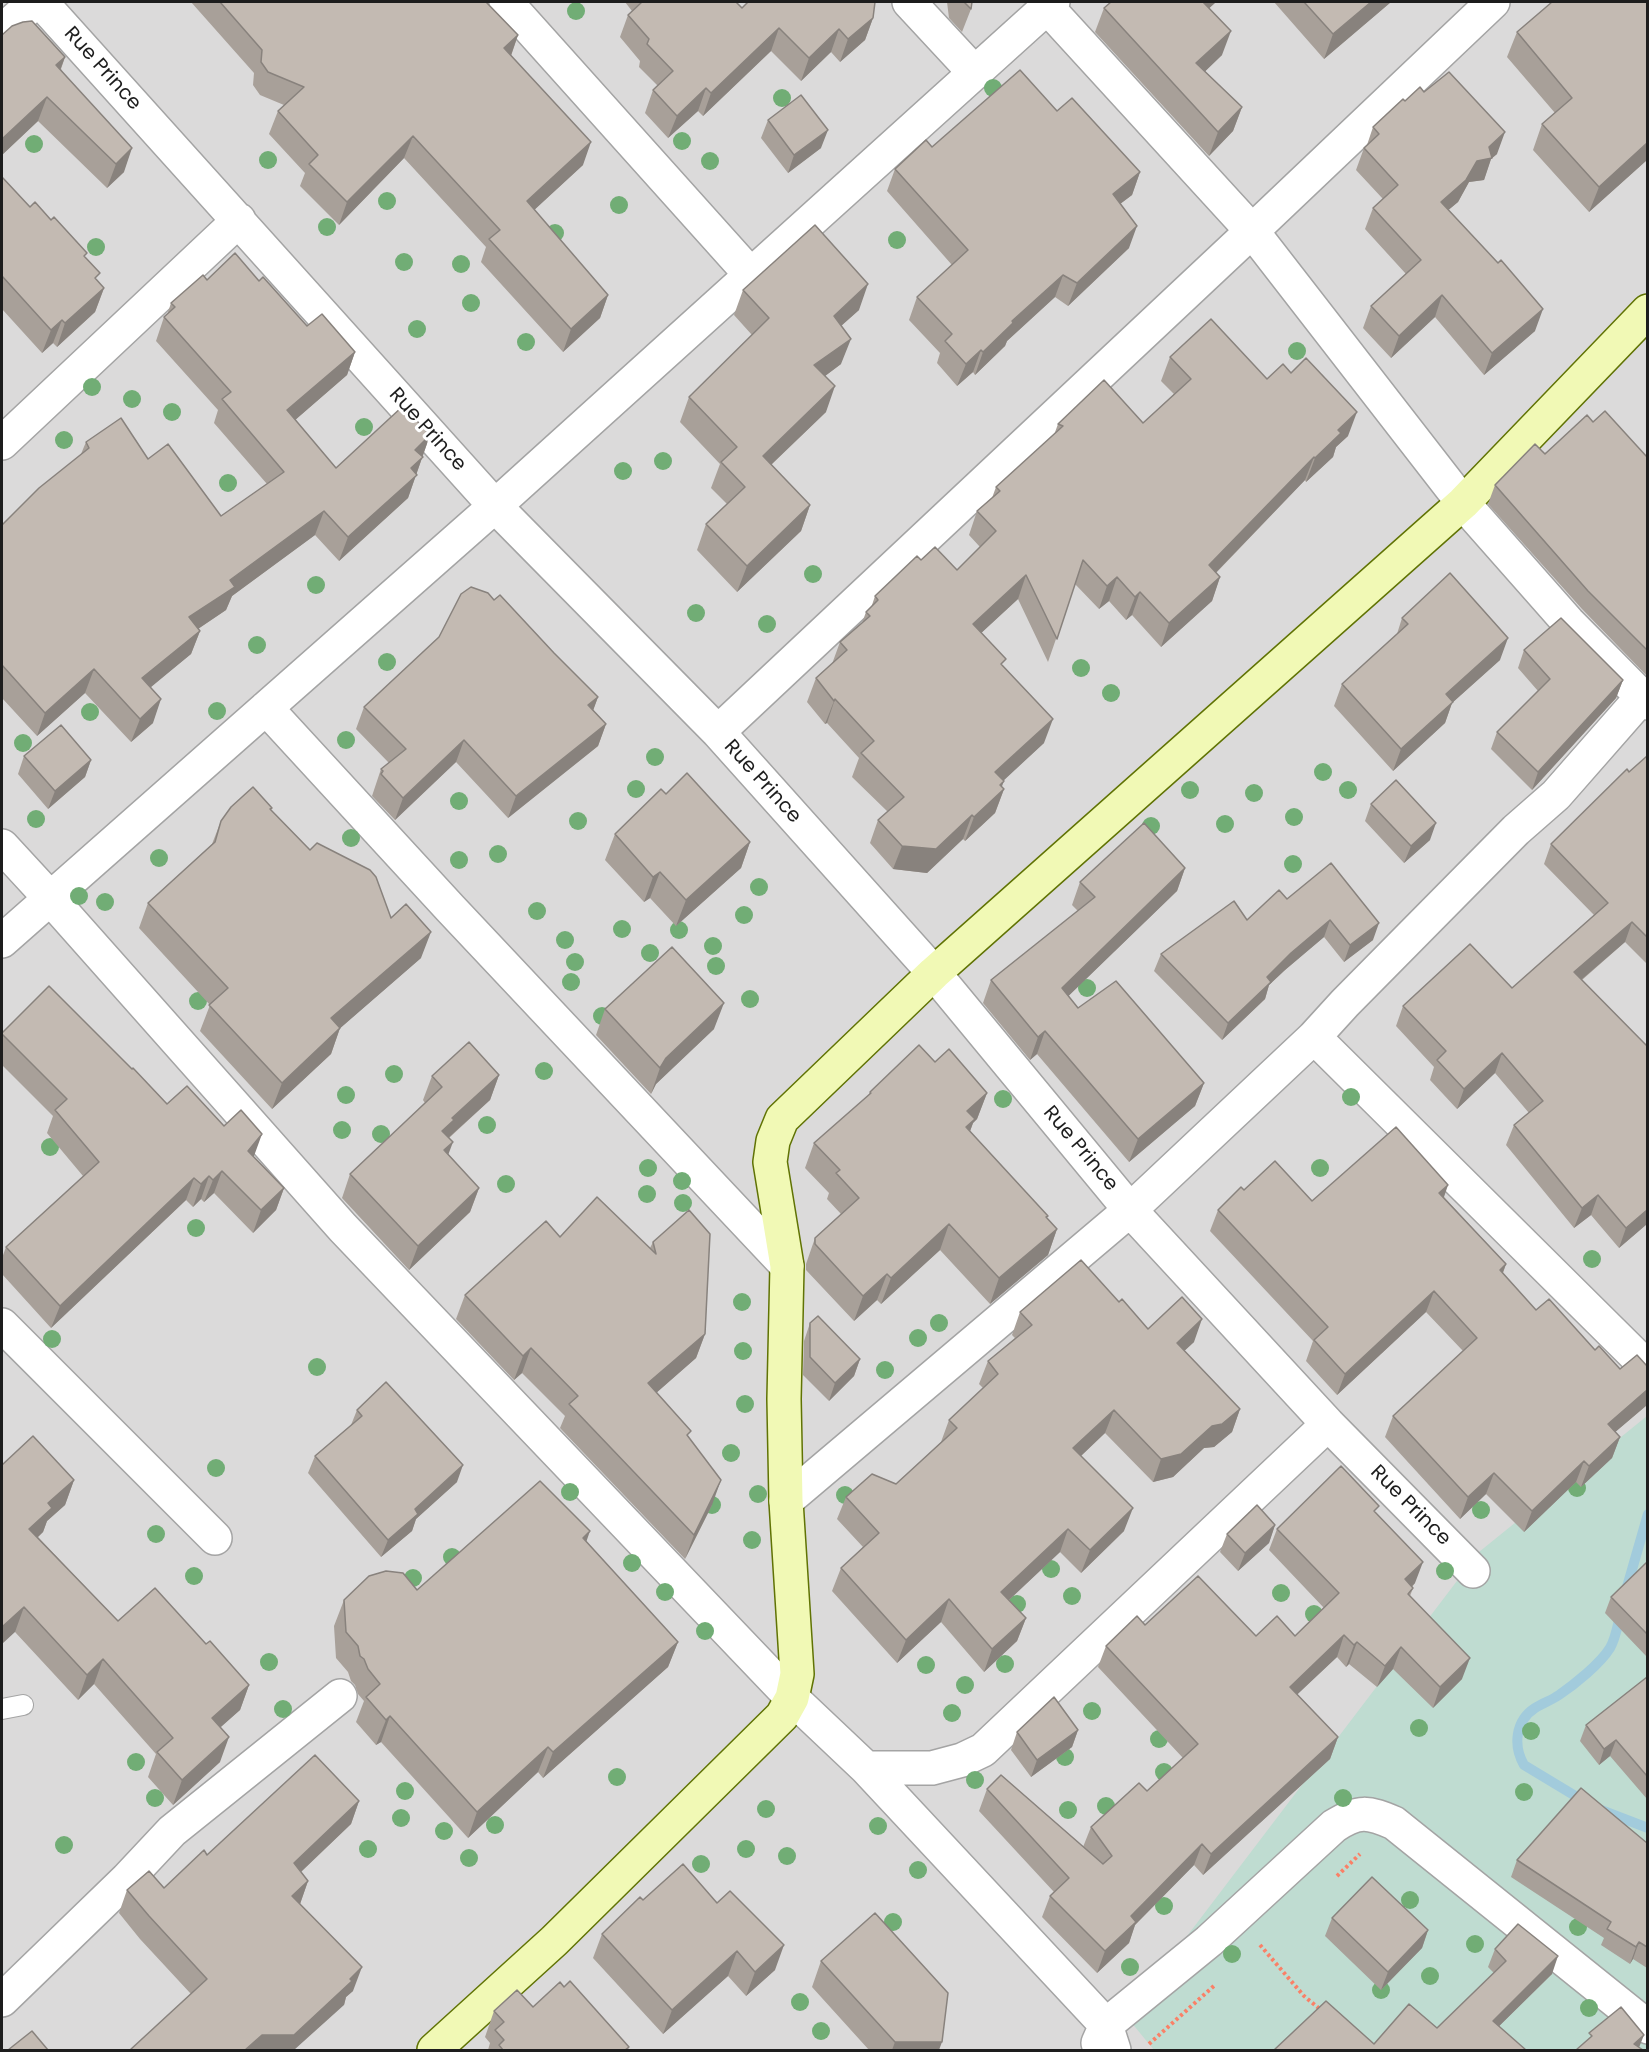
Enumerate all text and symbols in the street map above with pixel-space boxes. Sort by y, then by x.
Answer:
street label: Rue Prince [58,22,146,116]
street label: Rue Prince [383,383,471,477]
street label: Rue Prince [718,735,806,829]
street label: Rue Prince [1037,1101,1123,1197]
street label: Rue Prince [1365,1461,1455,1551]

